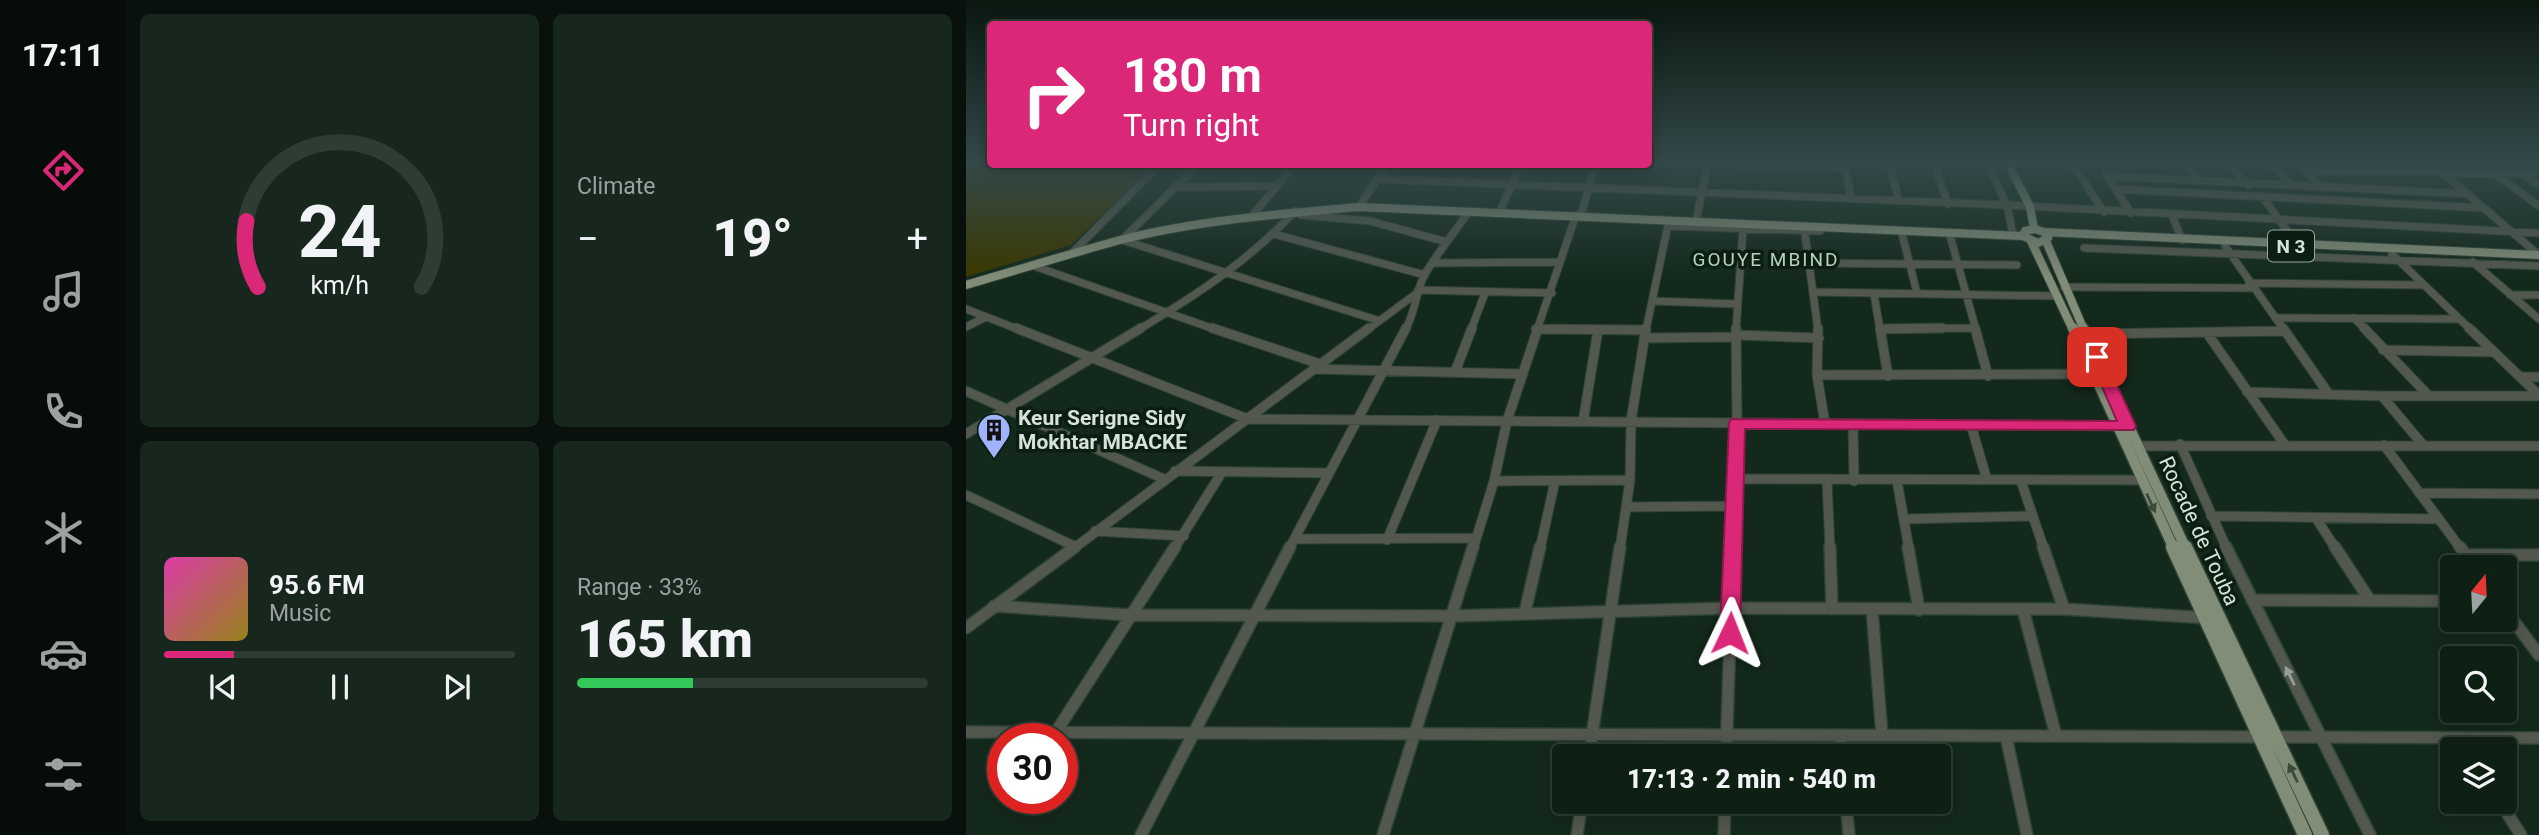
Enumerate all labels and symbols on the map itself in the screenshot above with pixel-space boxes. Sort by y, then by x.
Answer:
road number: N 3 [2268,230,2314,262]
district label: GOUYE MBIND [1693,248,1839,271]
pin [2067,327,2127,387]
place label: Keur Serigne Sidy Mokhtar MBACKE [1018,406,1187,454]
building icon: Keur Serigne Sidy Mokhtar MBACKE [975,411,1013,460]
street label: Rocade de Touba [2154,453,2244,609]
one-way arrow [2146,493,2157,513]
north arrow [2440,555,2516,632]
position arrow [1693,596,1767,670]
one-way arrow [2284,666,2295,686]
speed limit sign: 30 [987,723,1078,814]
one-way arrow [2287,763,2298,783]

